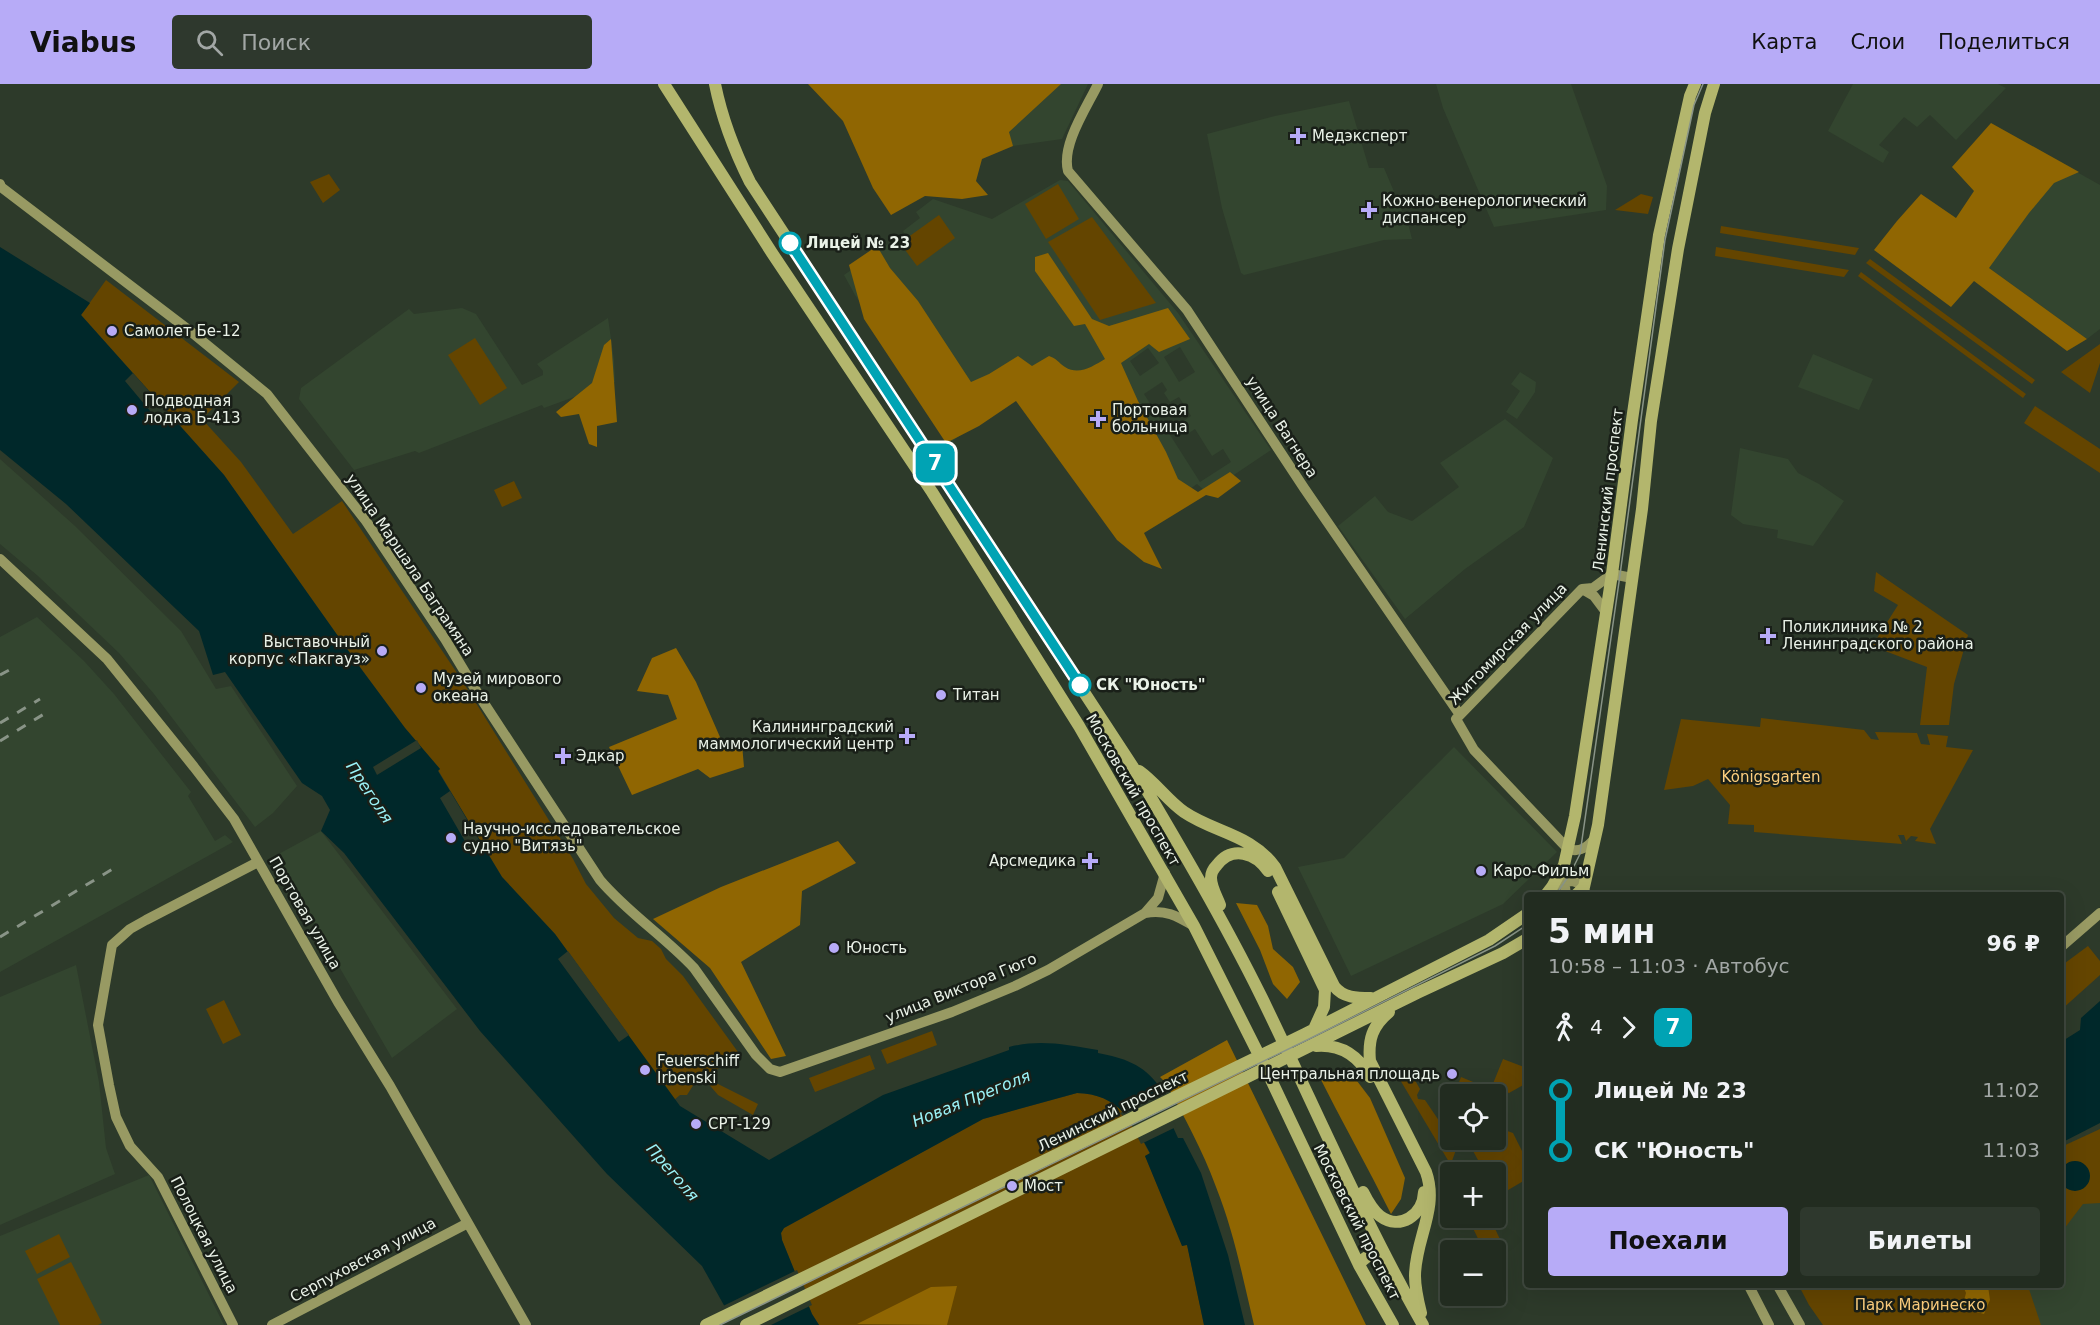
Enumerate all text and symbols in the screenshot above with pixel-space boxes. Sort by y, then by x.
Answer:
search box [172,15,592,69]
text: Viabus [30,26,136,59]
icon: search [193,26,226,59]
text: Поиск [241,30,311,55]
text: Карта [1751,30,1817,54]
text: Слои [1850,30,1905,54]
text: Поделиться [1938,30,2070,54]
marker: Медэксперт [1289,127,1307,145]
place label: Медэксперт [1312,127,1408,145]
place label: Кожно-венерологический диспансер [1382,192,1587,227]
marker: Кожно-венерологический диспансер [1360,201,1378,219]
marker: Лицей № 23 [779,232,801,254]
place label: Лицей № 23 [806,234,910,252]
place label: Самолет Бе-12 [124,322,241,340]
marker: Самолет Бе-12 [105,324,119,338]
street label: улица Вагнера [1242,373,1322,481]
place label: Подводная лодка Б-413 [144,392,241,427]
place label: Портовая больница [1112,401,1188,436]
marker: Подводная лодка Б-413 [125,403,139,417]
street label: Ленинский проспект [1589,407,1627,573]
marker: Портовая больница [1089,410,1107,428]
line badge: 7 [916,444,954,482]
text: 7 [928,451,942,475]
street label: улица Маршала Баграмяна [342,470,478,660]
street label: Житомирская улица [1445,579,1571,709]
place label: Поликлиника № 2 Ленинградского района [1782,618,1974,653]
marker: Поликлиника № 2 Ленинградского района [1759,627,1777,645]
place label: Выставочный корпус «Пакгауз» [229,633,370,668]
marker: Выставочный корпус «Пакгауз» [375,644,389,658]
place label: Музей мирового океана [433,670,561,705]
marker: СК "Юность" [1069,674,1091,696]
place label: СК "Юность" [1096,676,1205,694]
marker: Музей мирового океана [414,681,428,695]
place label: Титан [952,686,1000,704]
marker: Титан [934,688,948,702]
street label: Московский проспект [1082,711,1184,869]
place label: Калининградский маммологический центр [698,718,894,753]
marker: Калининградский маммологический центр [898,727,916,745]
marker: Эдкар [554,747,572,765]
place label: Эдкар [576,747,625,765]
water label: Преголя [342,758,397,827]
park label: Königsgarten [1722,768,1820,786]
place label: Научно-исследовательское судно "Витязь" [463,820,680,855]
marker: Научно-исследовательское судно "Витязь" [444,831,458,845]
place label: Арсмедика [989,852,1076,870]
marker: Арсмедика [1081,852,1099,870]
street label: Портовая улица [265,853,345,973]
place label: Каро-Фильм [1493,862,1589,880]
marker: Каро-Фильм [1474,864,1488,878]
text: 5 мин [1548,912,1655,951]
text: 96 ₽ [1986,931,2040,956]
place label: Юность [846,939,907,957]
marker: Юность [827,941,841,955]
street label: улица Виктора Гюго [883,949,1039,1027]
text: 10:58 – 11:03 · Автобус [1548,954,1790,978]
icon: walk [1548,1011,1581,1044]
icon: forward [1612,1011,1645,1044]
text: 4 [1590,1015,1603,1039]
text: 7 [1666,1015,1680,1039]
place label: Feuerschiff Irbenski [657,1052,740,1087]
marker: Feuerschiff Irbenski [638,1063,652,1077]
place label: Центральная площадь [1260,1065,1440,1083]
water label: Новая Преголя [909,1066,1033,1131]
street label: Ленинский проспект [1035,1067,1191,1155]
marker: Центральная площадь [1445,1067,1459,1081]
text: Лицей № 23 [1594,1078,1747,1103]
text: 11:02 [1982,1078,2040,1102]
map controls [1440,1084,1506,1306]
button: locate [1440,1084,1506,1150]
place label: СРТ-129 [708,1115,771,1133]
marker: СРТ-129 [689,1117,703,1131]
text: СК "Юность" [1594,1138,1755,1163]
text: 11:03 [1982,1138,2040,1162]
water label: Преголя [642,1140,703,1205]
street label: Московский проспект [1310,1141,1404,1303]
button: + [1440,1162,1506,1228]
street label: Полоцкая улица [167,1173,241,1297]
place label: Мост [1024,1177,1063,1195]
marker: Мост [1005,1179,1019,1193]
button: Поехали [1548,1207,1788,1276]
button: Билеты [1800,1207,2040,1276]
street label: Серпуховская улица [287,1214,439,1306]
button: − [1440,1240,1506,1306]
park label: Парк Маринеско [1855,1296,1985,1314]

